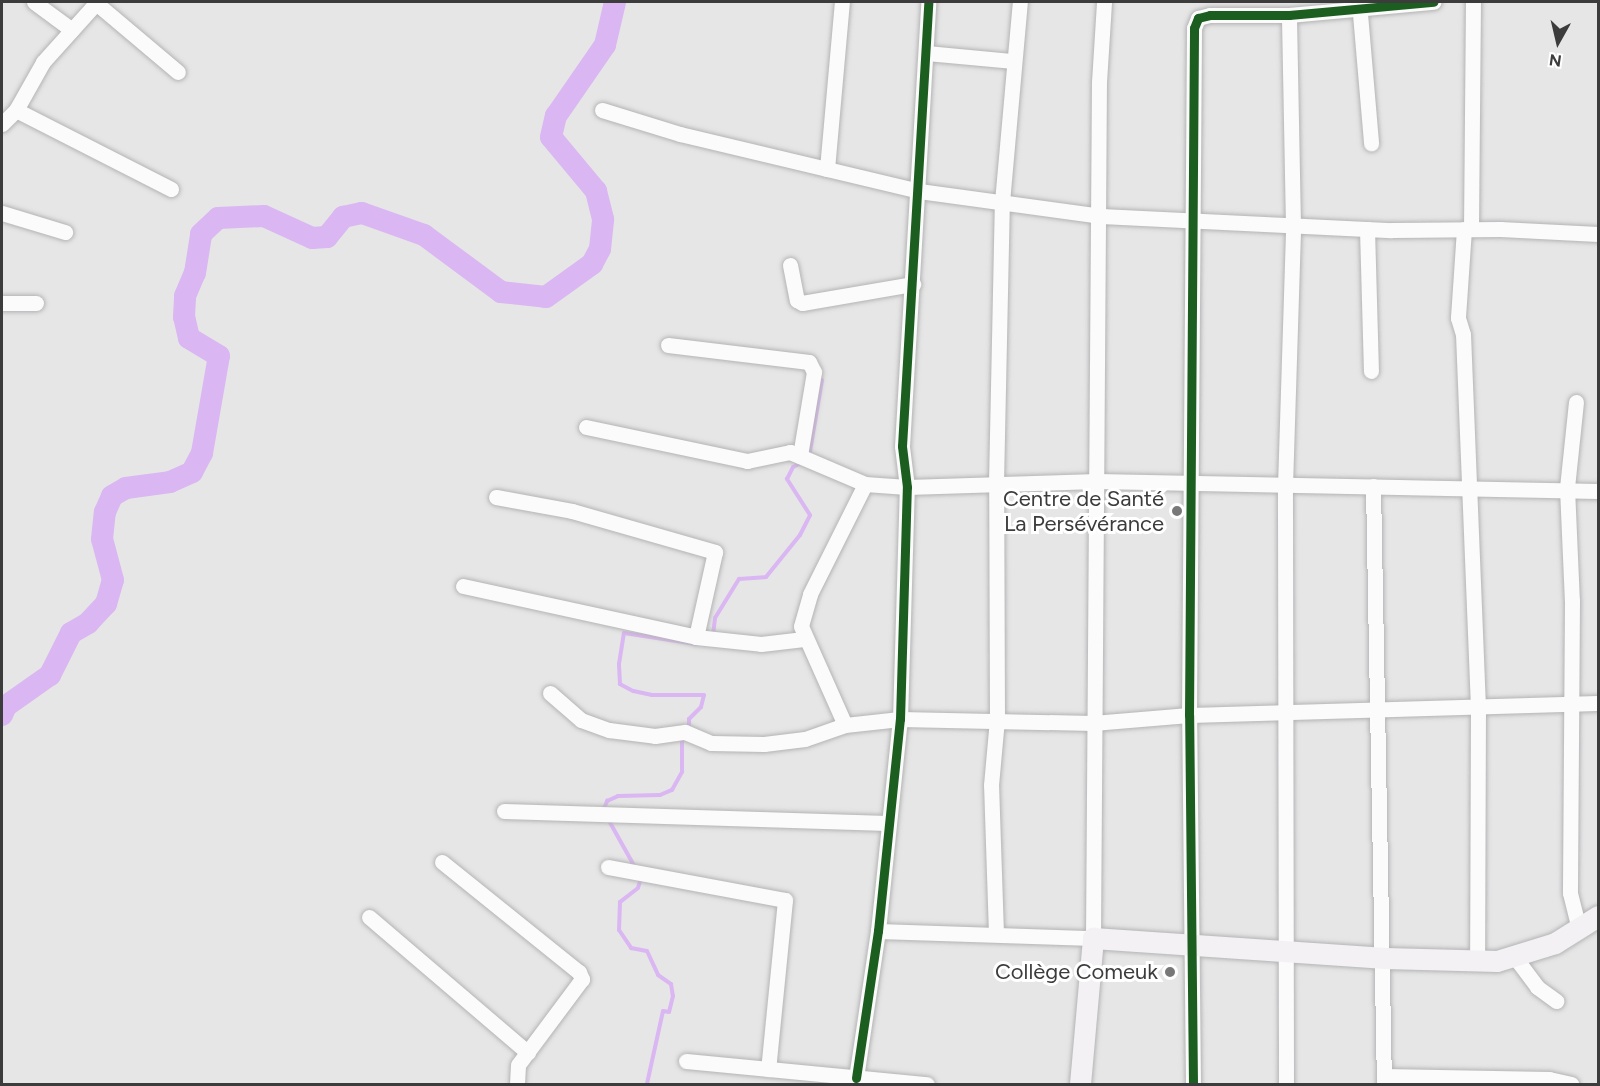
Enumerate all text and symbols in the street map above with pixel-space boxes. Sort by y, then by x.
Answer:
north arrow [1528,12,1588,72]
text: N [1548,50,1563,71]
place label: Centre de Santé La Persévérance [1003,485,1164,536]
marker: Centre de Santé La Persévérance [1168,502,1186,520]
place label: Collège Comeuk [995,959,1158,985]
marker: Collège Comeuk [1163,965,1177,979]

